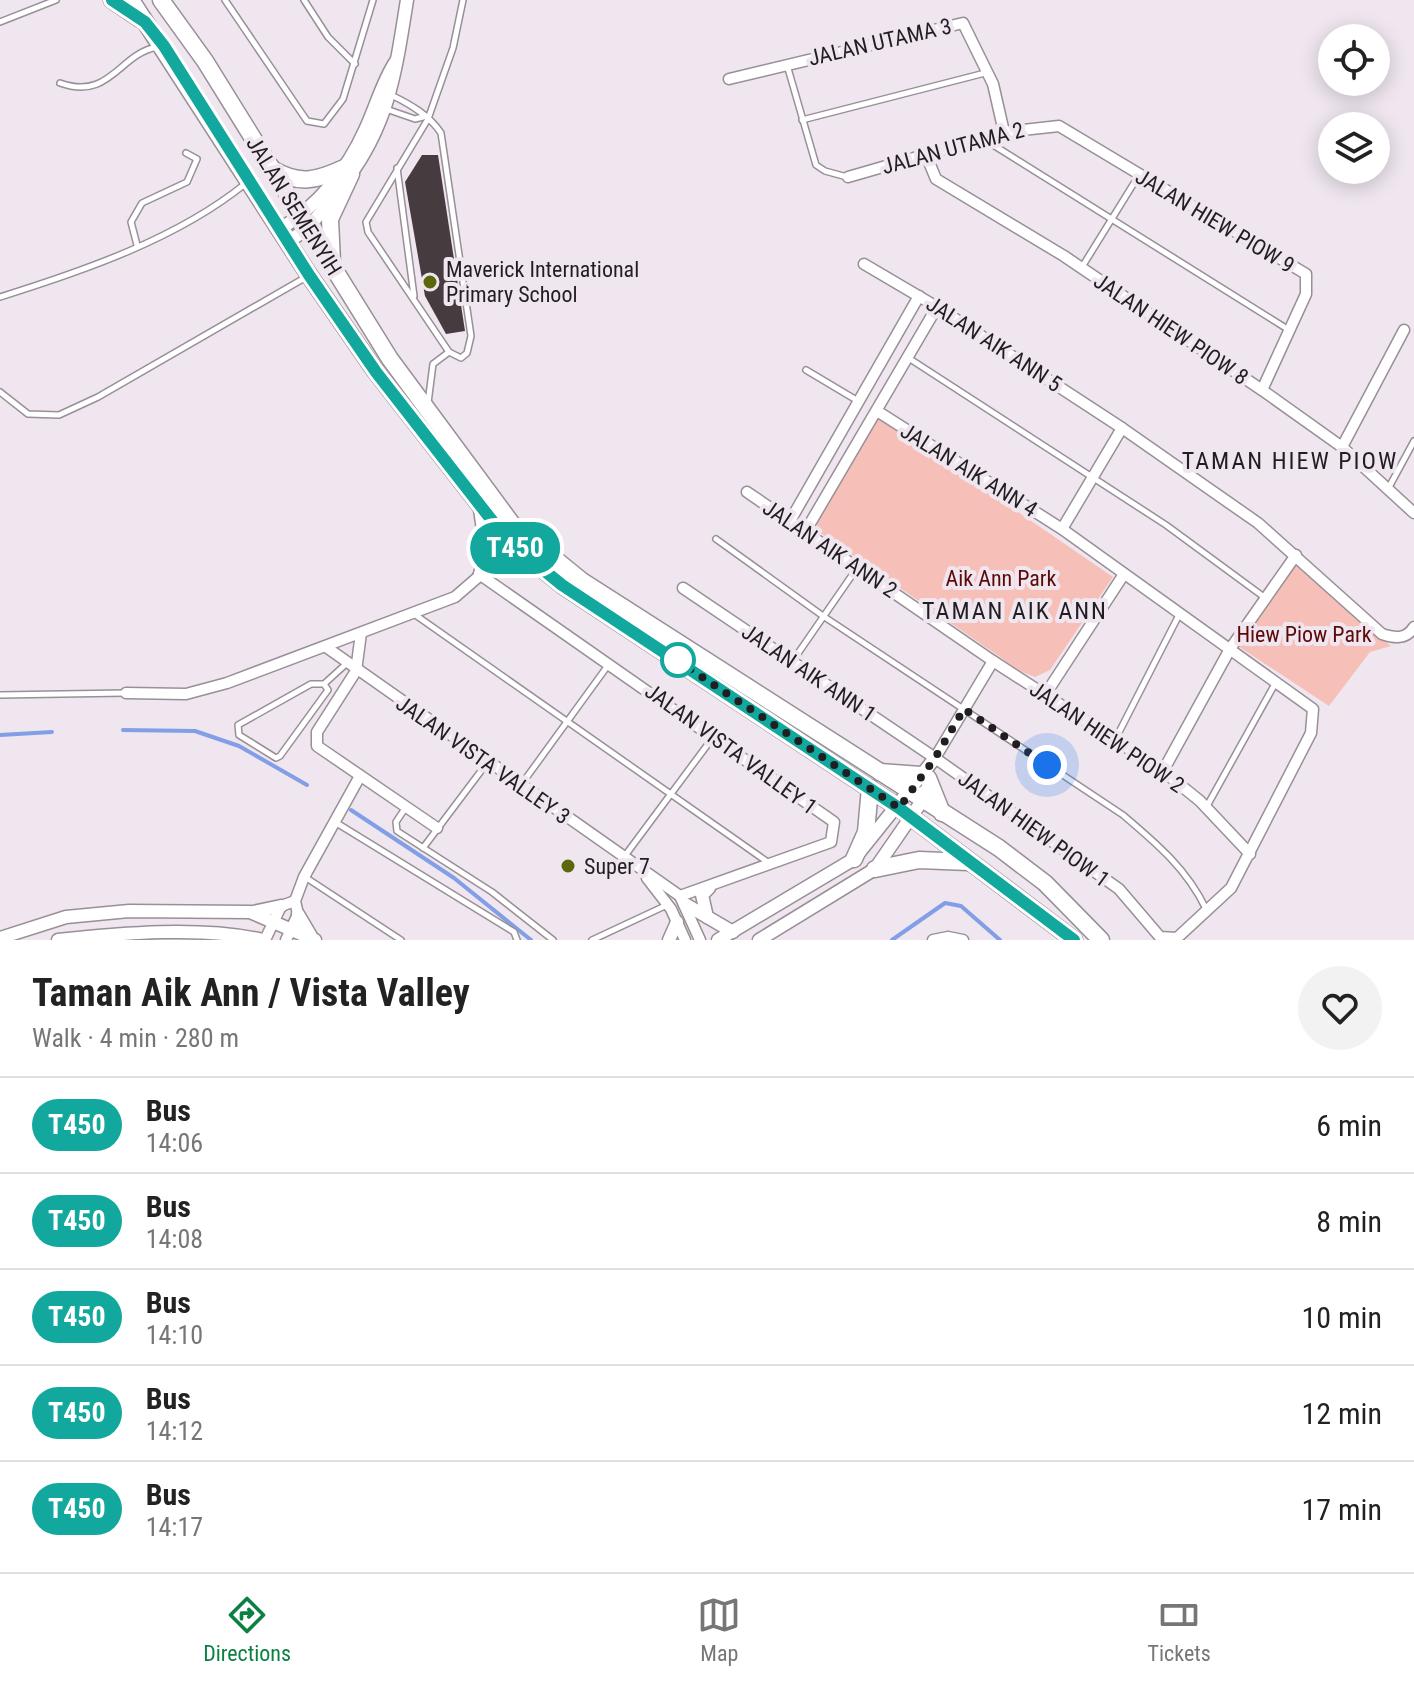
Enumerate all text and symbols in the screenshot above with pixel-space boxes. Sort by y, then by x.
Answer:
street label: JALAN UTAMA 3 [806,13,954,71]
map controls [1318,24,1390,184]
button: locate [1318,24,1390,96]
button: layers [1318,112,1390,184]
street label: JALAN UTAMA 2 [879,117,1027,179]
street label: JALAN SEMENYIH [241,132,347,280]
street label: JALAN HIEW PIOW 9 [1131,164,1299,278]
place label: Maverick International Primary School [446,257,639,307]
street label: JALAN HIEW PIOW 8 [1089,268,1253,390]
marker: Maverick International Primary School [421,273,439,291]
street label: JALAN AIK ANN 5 [922,291,1066,397]
street label: JALAN AIK ANN 4 [896,418,1042,522]
district label: TAMAN HIEW PIOW [1182,447,1398,475]
street label: JALAN AIK ANN 2 [758,495,902,603]
line badge: T450 [459,522,571,574]
text: T450 [486,531,544,564]
park label: Aik Ann Park [946,566,1057,591]
district label: TAMAN AIK ANN [922,597,1108,625]
street label: JALAN AIK ANN 1 [737,619,881,727]
park label: Hiew Piow Park [1236,622,1372,647]
unlabelled marker [661,643,695,677]
street label: JALAN HIEW PIOW 2 [1025,676,1189,798]
street label: JALAN VISTA VALLEY 1 [640,678,822,820]
street label: JALAN VISTA VALLEY 3 [391,691,575,829]
your location [1027,745,1067,785]
street label: JALAN HIEW PIOW 1 [954,766,1114,892]
place label: Super 7 [584,854,650,879]
marker: Super 7 [559,857,577,875]
button: heart [1298,966,1382,1050]
text: Taman Aik Ann / Vista Valley [32,971,470,1015]
text: Walk · 4 min · 280 m [32,1023,239,1053]
text: Bus [146,1093,191,1128]
text: T450 [48,1108,106,1141]
text: 6 min [1316,1108,1382,1143]
text: 14:06 [146,1128,203,1158]
text: Bus [146,1189,191,1224]
text: T450 [48,1204,106,1237]
text: 8 min [1316,1204,1382,1239]
text: 14:08 [146,1224,203,1254]
text: Bus [146,1285,191,1320]
text: T450 [48,1300,106,1333]
text: 10 min [1301,1300,1382,1335]
text: 14:10 [146,1320,203,1350]
text: Bus [146,1381,191,1416]
text: T450 [48,1396,106,1429]
text: 12 min [1301,1396,1382,1431]
text: 14:12 [146,1416,203,1446]
text: Bus [146,1477,191,1512]
text: T450 [48,1492,106,1525]
text: 17 min [1301,1492,1382,1527]
text: 14:17 [146,1512,203,1542]
tab: Directions [203,1593,291,1666]
tab: Map [697,1593,741,1666]
tab: Tickets [1148,1593,1211,1666]

